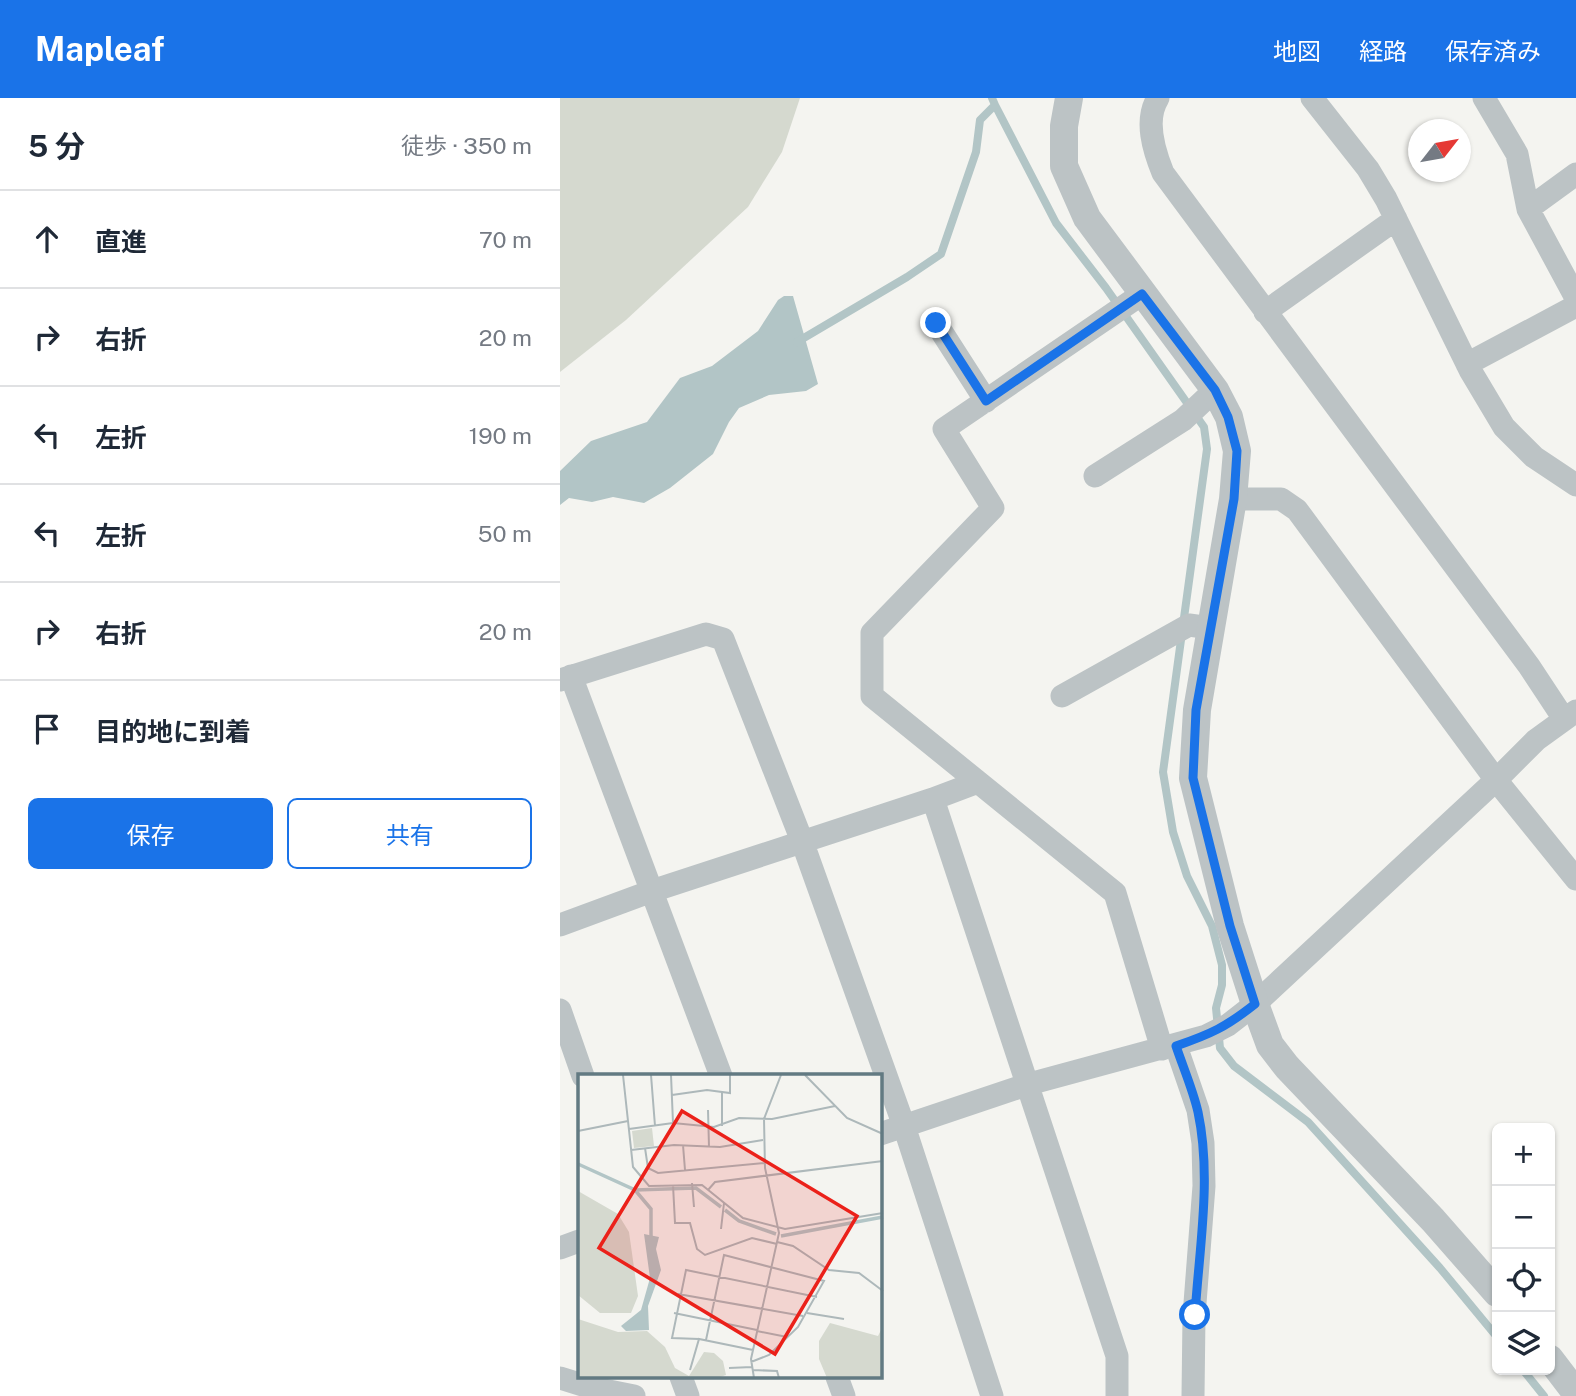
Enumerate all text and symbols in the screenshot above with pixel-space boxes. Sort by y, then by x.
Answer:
text: Mapleaf [35,30,164,68]
text: 地図 [1273,37,1321,65]
text: 経路 [1359,37,1407,65]
text: 保存済み [1445,37,1541,65]
north arrow [1408,119,1471,182]
text: 5 分 [28,128,85,164]
text: 徒歩 · 350 m [401,132,532,159]
icon: ahead [28,220,66,258]
text: 直進 [95,226,147,257]
text: 70 m [479,226,532,253]
route end [920,307,951,338]
icon: right [28,318,66,356]
text: 右折 [95,324,147,355]
text: 20 m [479,324,532,351]
icon: left [28,416,66,454]
text: 左折 [95,422,147,453]
text: 190 m [469,422,532,449]
icon: left [28,514,66,552]
text: 左折 [95,520,147,551]
text: 50 m [478,520,532,547]
icon: right [28,612,66,650]
text: 右折 [95,618,147,649]
text: 20 m [479,618,532,645]
icon: arrive [28,710,66,748]
text: 目的地に到着 [95,716,251,747]
button: 保存 [28,798,273,869]
button: 共有 [287,798,532,869]
inset map [578,1074,882,1378]
map controls [1492,1123,1555,1375]
button: + [1492,1123,1555,1186]
button: − [1492,1186,1555,1249]
button: locate [1492,1249,1555,1312]
route start [1179,1299,1210,1330]
button: layers [1492,1312,1555,1375]

